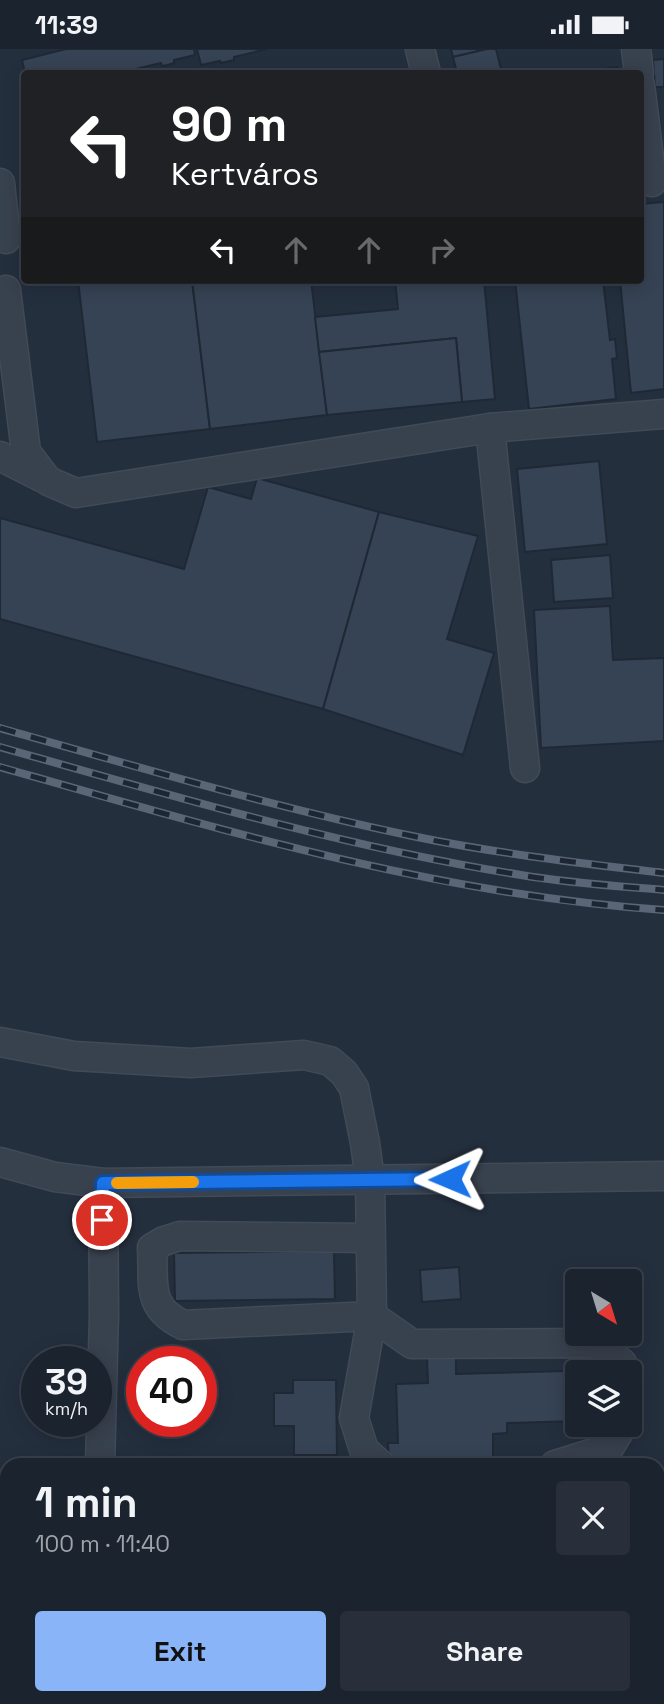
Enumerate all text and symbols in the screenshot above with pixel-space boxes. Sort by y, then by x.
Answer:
text: 11:39 [35,8,98,42]
text: 90 m [171,93,287,155]
icon: left [56,98,147,189]
text: Kertváros [171,154,319,194]
icon: left [204,231,242,269]
icon: ahead [277,231,315,269]
icon: ahead [350,231,388,269]
icon: right [423,231,461,269]
position arrow [413,1142,487,1216]
pin [72,1190,132,1250]
icon: arrive [83,1201,121,1239]
north arrow [565,1269,642,1346]
map controls [565,1269,642,1437]
speed limit sign: 40 [126,1346,217,1437]
text: 39 [45,1360,88,1404]
button: layers [565,1360,642,1437]
text: km/h [45,1397,88,1420]
text: 1 min [35,1476,138,1529]
button: close [556,1481,630,1555]
text: 100 m · 11:40 [35,1529,170,1559]
button: Exit [35,1611,326,1691]
button: Share [340,1611,630,1691]

